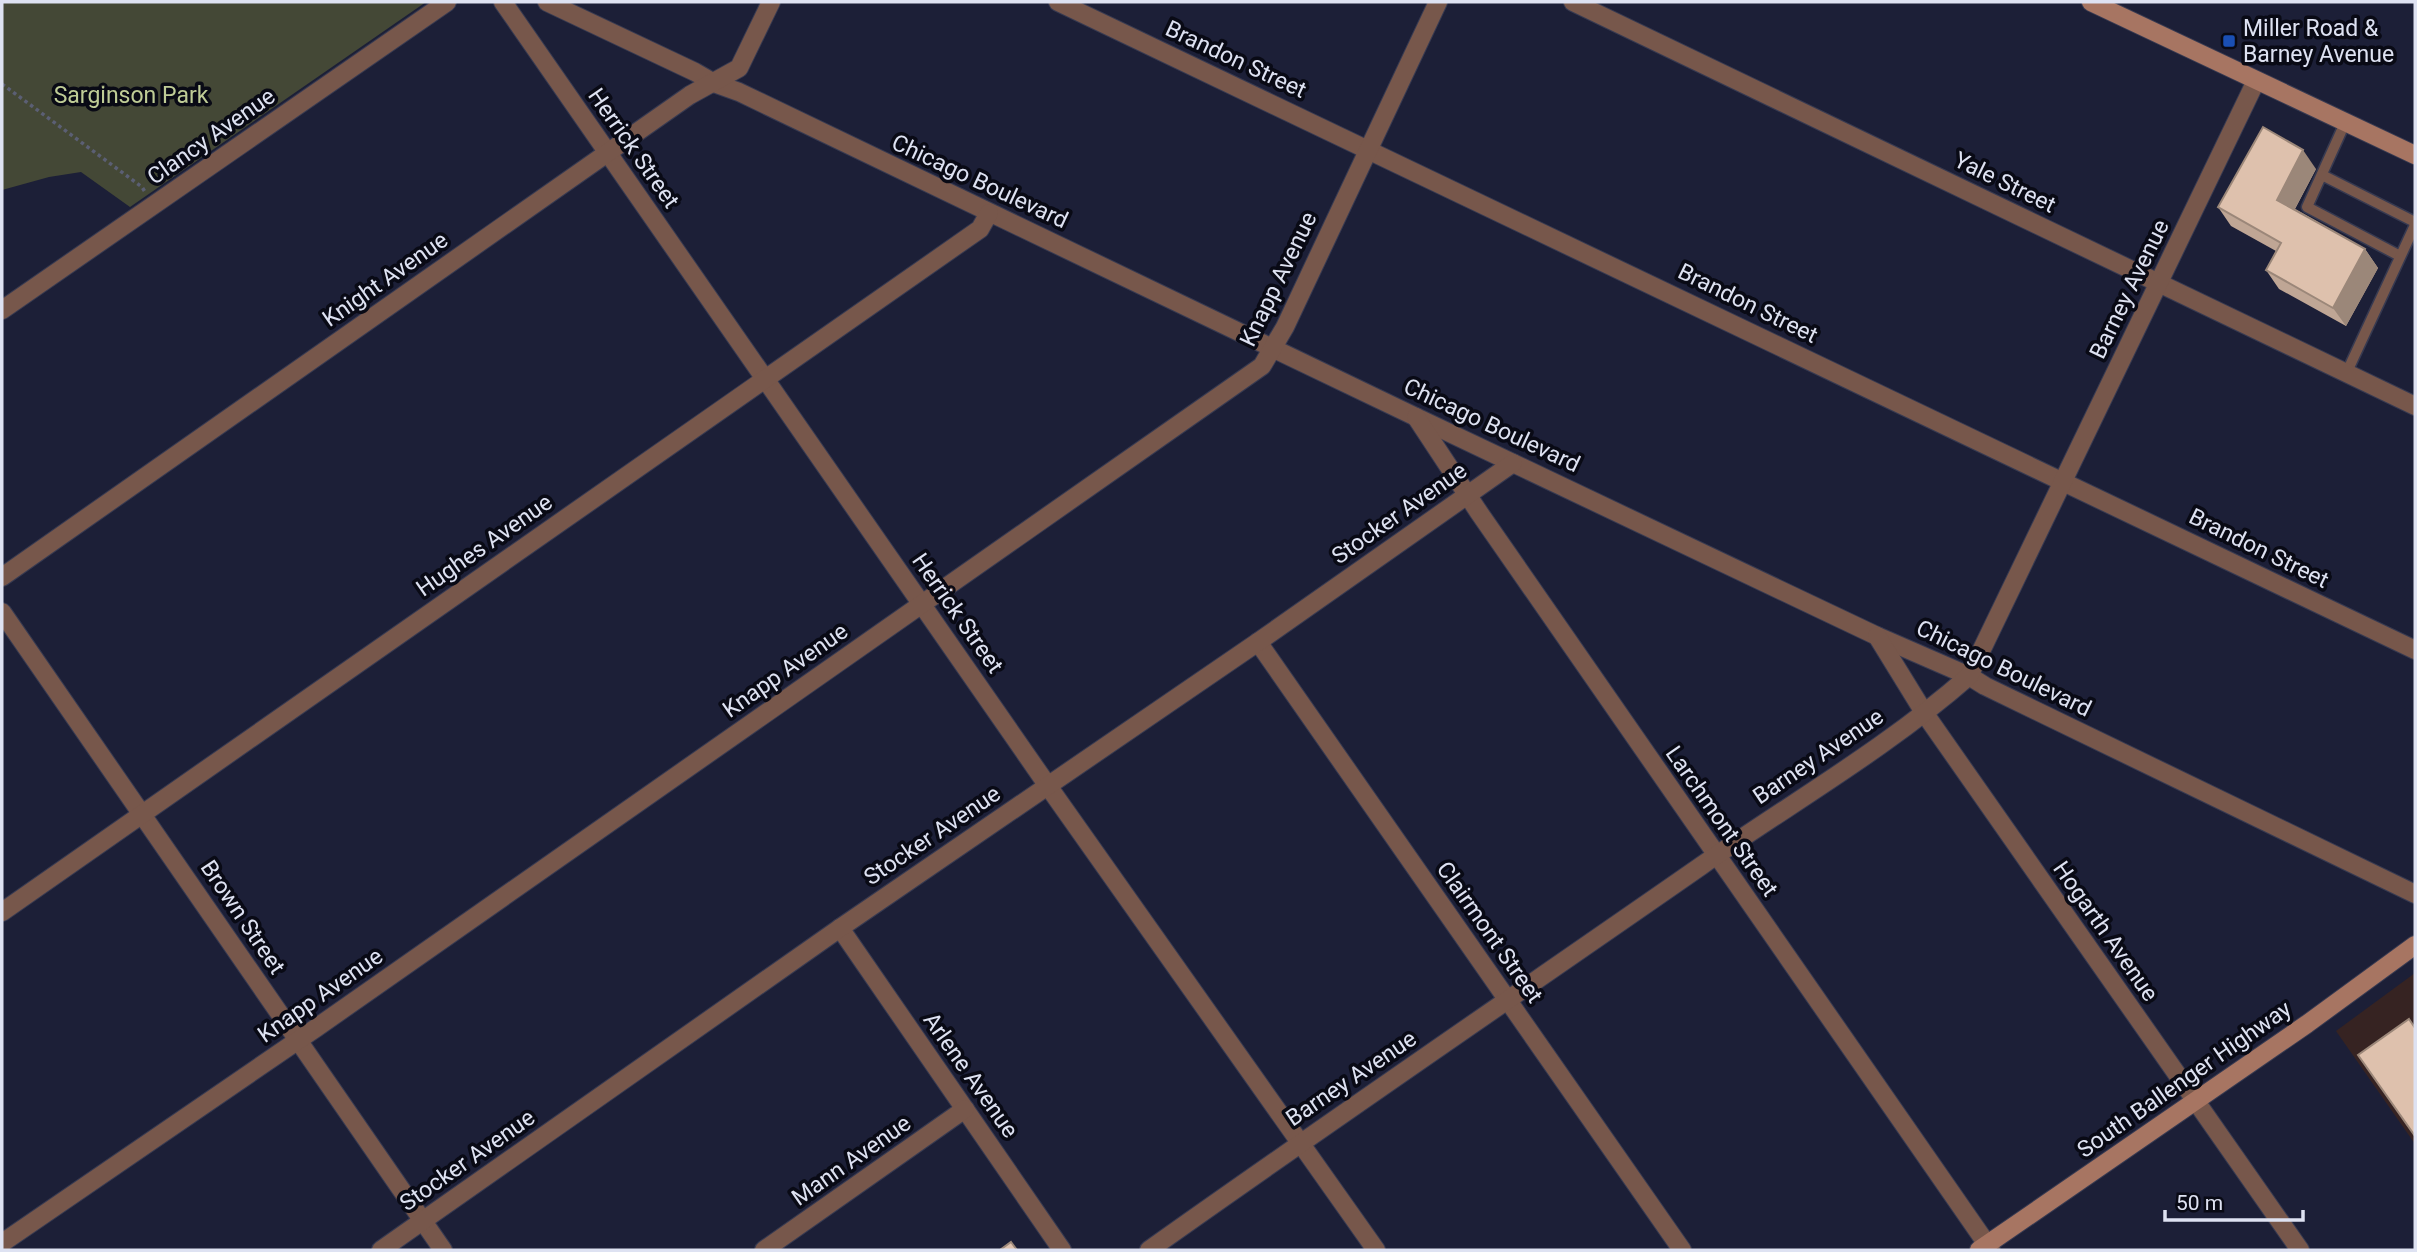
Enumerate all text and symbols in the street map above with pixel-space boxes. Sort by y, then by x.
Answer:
street label: Brandon Street [1161,15,1310,104]
place label: Miller Road & Barney Avenue [2243,15,2394,68]
marker: Miller Road & Barney Avenue [2221,33,2237,49]
park label: Sarginson Park [54,82,209,109]
street label: Clancy Avenue [142,82,280,190]
street label: Herrick Street [582,83,685,213]
street label: Chicago Boulevard [887,129,1072,234]
street label: Yale Street [1950,146,2060,219]
street label: Knapp Avenue [1234,208,1323,351]
street label: Barney Avenue [2084,215,2175,363]
street label: Knight Avenue [318,226,453,332]
street label: Brandon Street [1674,258,1822,349]
street label: Chicago Boulevard [1399,373,1584,478]
street label: Stocker Avenue [1327,457,1472,570]
street label: Hughes Avenue [411,489,557,602]
street label: Brandon Street [2185,503,2333,594]
street label: Herrick Street [906,548,1009,678]
street label: Chicago Boulevard [1912,614,2096,723]
street label: Knapp Avenue [718,617,853,723]
street label: Barney Avenue [1748,703,1888,810]
street label: Larchmont Street [1660,741,1783,902]
street label: Stocker Avenue [859,780,1006,891]
street label: Brown Street [195,855,291,979]
street label: Clairmont Street [1431,856,1548,1008]
street label: Hogarth Avenue [2047,856,2164,1006]
street label: Knapp Avenue [253,942,388,1048]
street label: South Ballenger Highway [2072,995,2297,1164]
street label: Arlene Avenue [918,1008,1024,1143]
street label: Barney Avenue [1281,1025,1421,1132]
street label: Stocker Avenue [395,1104,540,1217]
street label: Mann Avenue [787,1110,916,1211]
scale bar [2165,1178,2303,1222]
text: 50 m [2176,1191,2223,1215]

